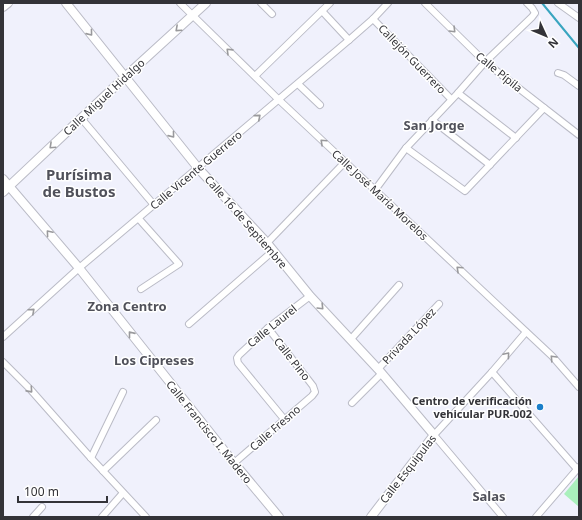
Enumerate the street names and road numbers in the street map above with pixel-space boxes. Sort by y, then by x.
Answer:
street label: Callejón Guerrero [375,21,450,97]
street label: Calle Pípila [473,48,526,95]
street label: Calle Miguel Hidalgo [60,55,148,138]
street label: Calle Vicente Guerrero [147,126,245,213]
street label: Calle José María Morelos [329,146,432,243]
street label: Calle 16 de Septiembre [202,172,291,271]
street label: Calle Laurel [244,301,300,350]
street label: Privada López [379,304,439,367]
street label: Calle Pino [271,334,314,384]
street label: Calle Francisco I. Madero [163,377,256,487]
street label: Calle Fresno [246,401,304,454]
street label: Calle Esquipulas [376,431,439,506]

